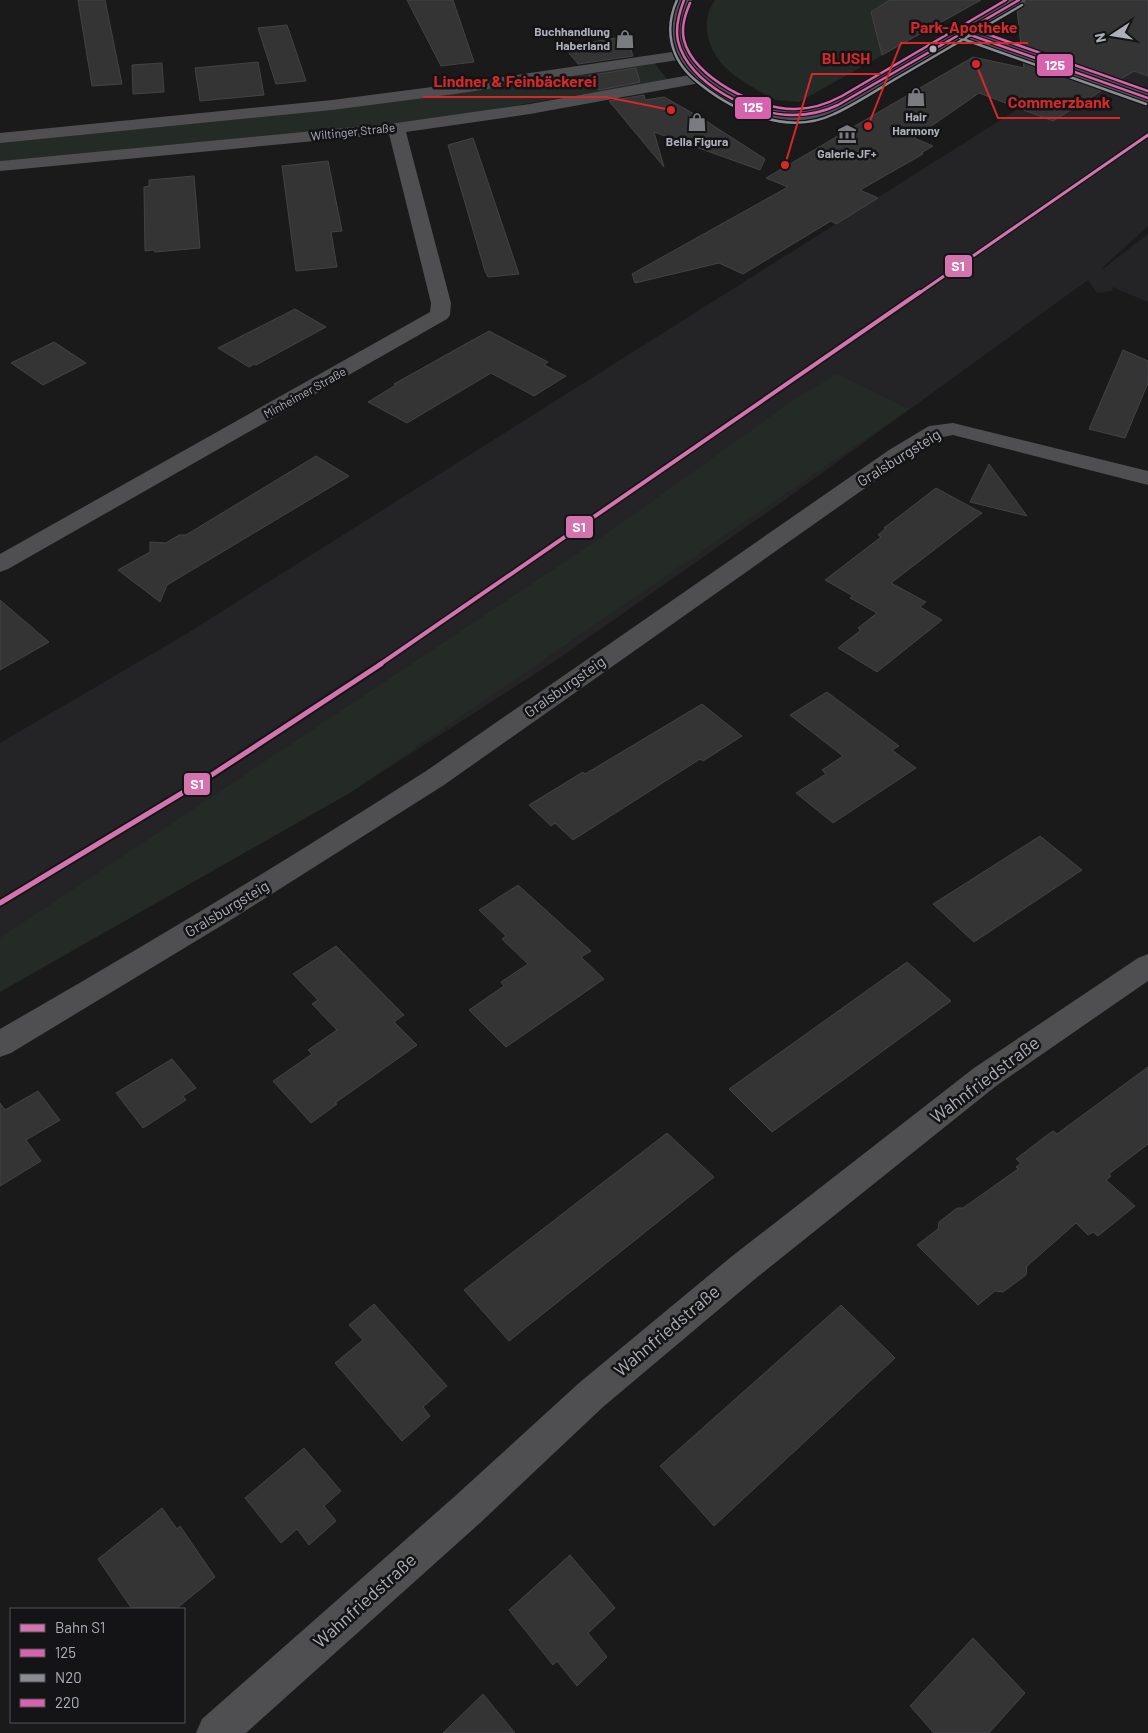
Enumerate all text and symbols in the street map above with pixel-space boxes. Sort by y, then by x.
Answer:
north arrow [1088,10,1138,60]
callout: Park-Apotheke [901,12,1028,43]
text: Park-Apotheke [911,17,1018,36]
place label: Buchhandlung Haberland [534,24,610,52]
shop icon: Buchhandlung Haberland [614,28,636,50]
text: N [1091,31,1109,44]
callout: BLUSH [812,43,881,74]
unlabelled marker [928,44,938,54]
text: BLUSH [822,48,870,67]
line badge: 125 [1036,53,1074,77]
text: 125 [1045,56,1066,73]
callout: Lindner & Feinbäckerei [423,66,606,97]
text: Lindner & Feinbäckerei [433,71,597,90]
shop icon: Hair Harmony [905,86,927,108]
callout: Commerzbank [998,87,1120,118]
text: Commerzbank [1008,92,1111,111]
line badge: 125 [734,96,772,120]
text: 125 [743,98,764,115]
place label: Hair Harmony [892,109,940,137]
shop icon: Bella Figura [686,111,708,133]
street label: Wiltinger Straße [310,120,396,142]
museum icon: Galerie JF+ [836,123,858,145]
place label: Bella Figura [666,134,728,148]
place label: Galerie JF+ [817,146,877,160]
line badge: S1 [944,254,973,278]
text: S1 [951,257,965,274]
street label: Minheimer Straße [261,364,348,421]
street label: Gralsburgsteig [854,424,943,490]
line badge: S1 [565,515,594,539]
text: S1 [572,518,586,535]
street label: Gralsburgsteig [520,652,608,721]
line badge: S1 [183,772,211,796]
text: S1 [190,775,204,792]
street label: Gralsburgsteig [181,876,272,940]
street label: Wahnfriedstraße [925,1031,1043,1127]
street label: Wahnfriedstraße [609,1280,724,1381]
street label: Wahnfriedstraße [308,1548,420,1652]
legend [10,1608,185,1723]
text: Bahn S1 [55,1618,105,1636]
text: 125 [55,1643,76,1661]
text: N20 [55,1668,82,1686]
text: 220 [55,1693,80,1711]

